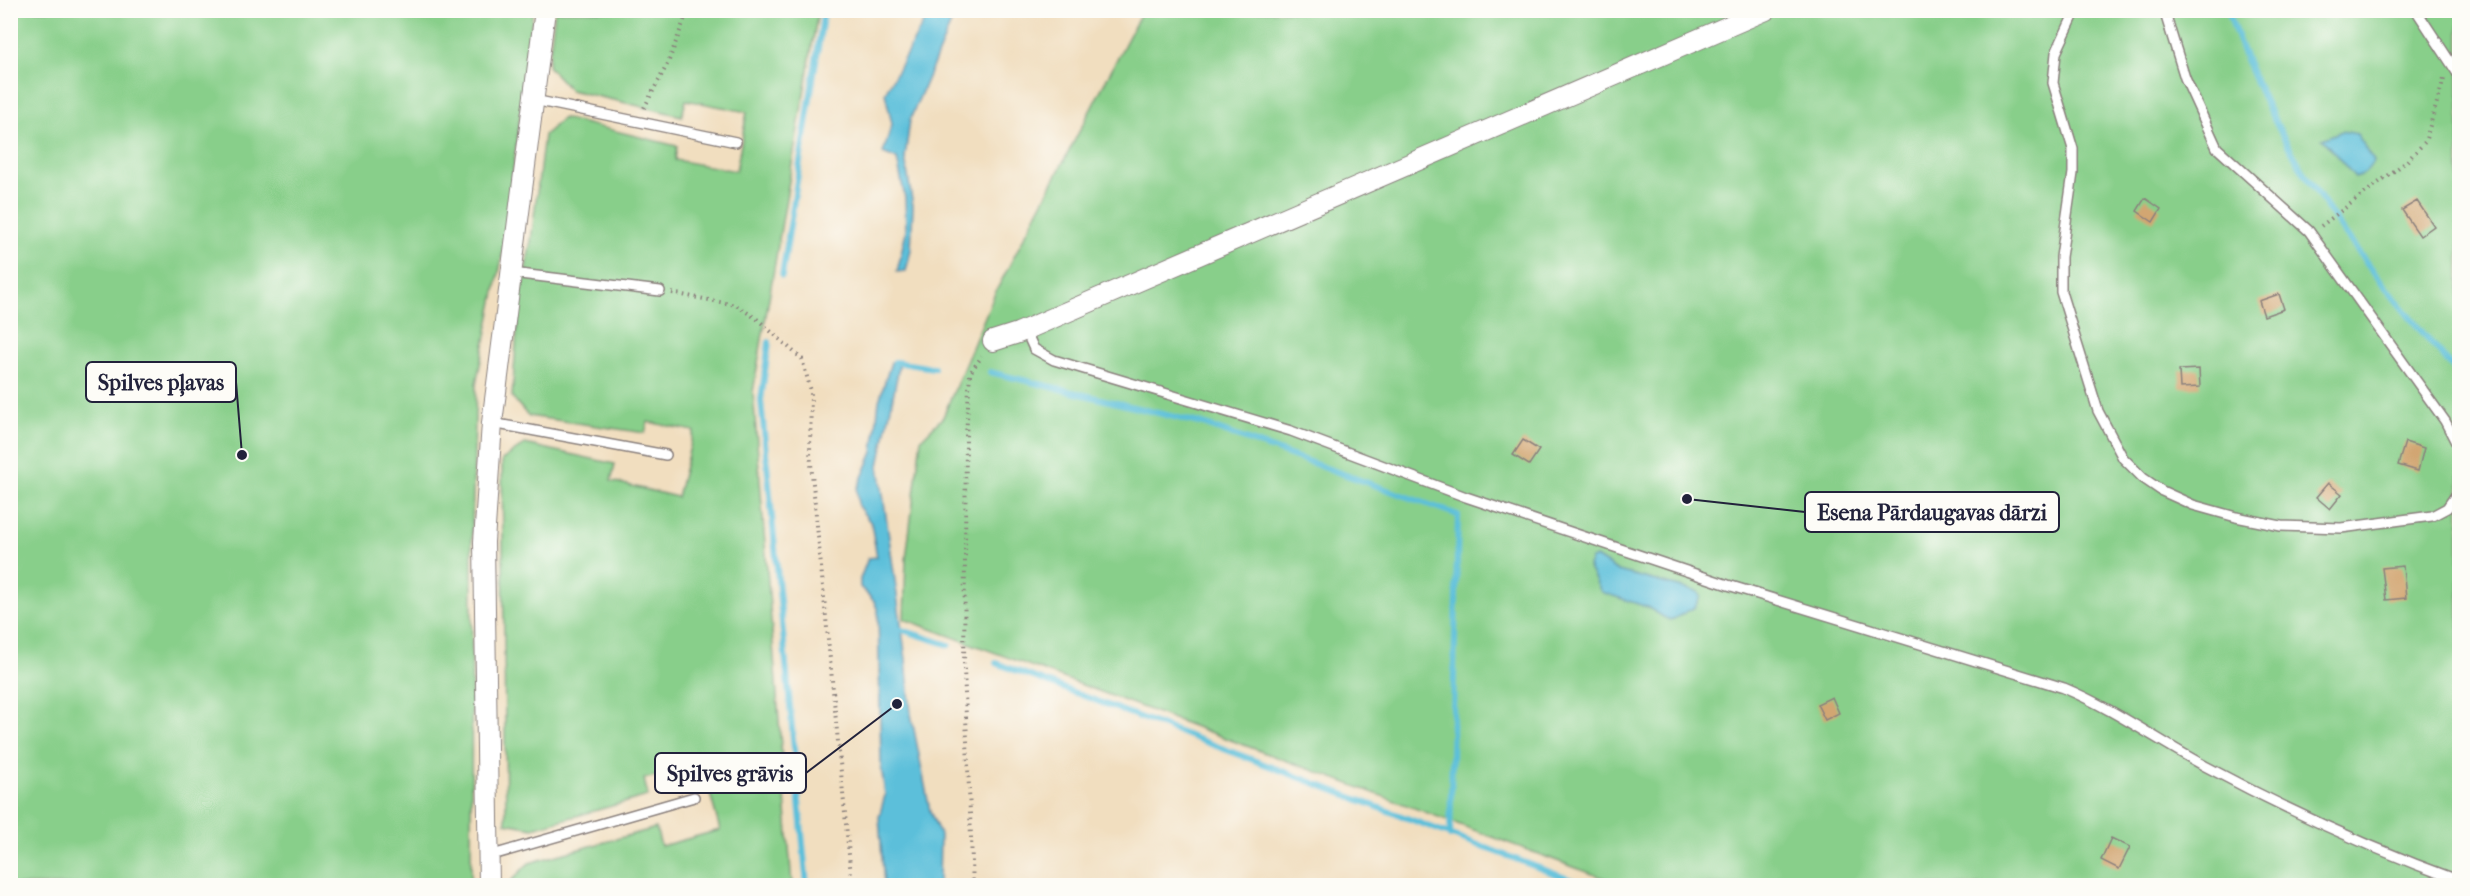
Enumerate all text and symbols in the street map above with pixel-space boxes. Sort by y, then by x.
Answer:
callout: Spilves pļavas [86,362,236,402]
text: Spilves pļavas [98,370,224,397]
callout: Esena Pārdaugavas dārzi [1805,492,2059,532]
text: Esena Pārdaugavas dārzi [1817,500,2048,526]
callout: Spilves grāvis [655,753,806,793]
text: Spilves grāvis [667,761,793,787]

